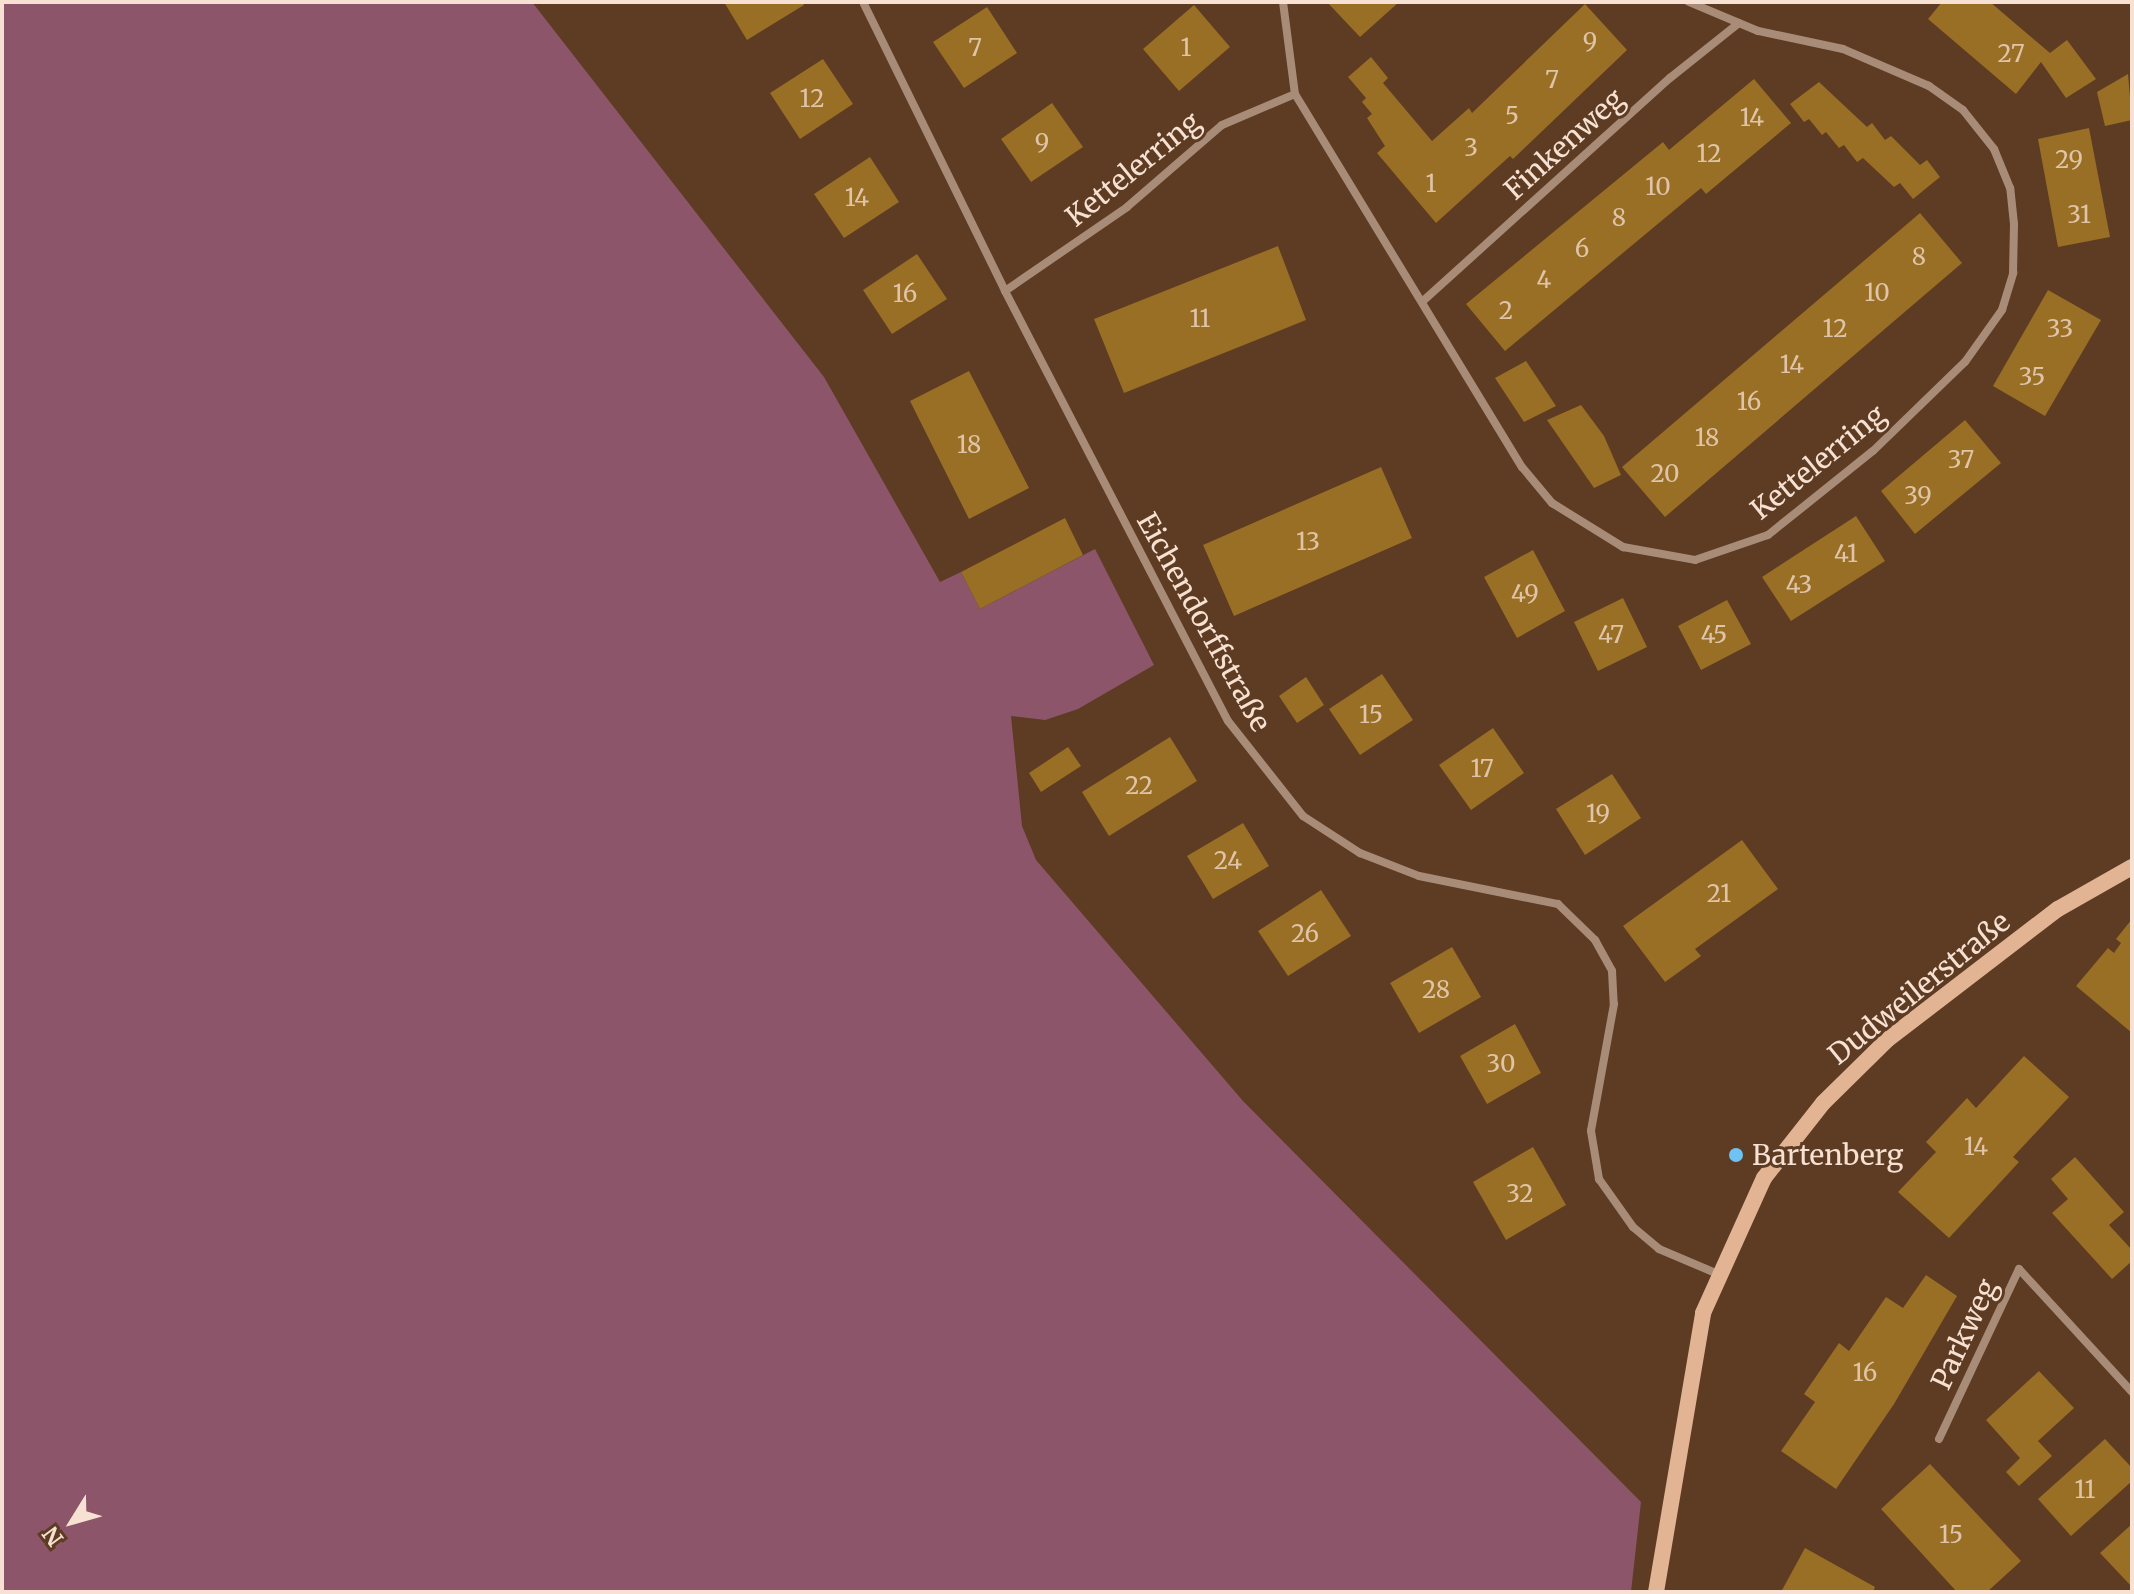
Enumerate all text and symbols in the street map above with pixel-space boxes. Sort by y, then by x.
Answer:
house number: 9 [1583,28,1597,56]
house number: 7 [968,34,982,62]
house number: 1 [1181,34,1191,62]
house number: 27 [1997,40,2025,68]
house number: 7 [1545,66,1559,94]
street label: Finkenweg [1497,82,1631,206]
house number: 12 [800,85,824,113]
house number: 5 [1505,102,1519,130]
house number: 14 [1740,104,1764,132]
street label: Kettelerring [1059,105,1207,233]
house number: 9 [1035,129,1049,157]
house number: 3 [1464,134,1478,162]
house number: 12 [1697,140,1721,168]
house number: 29 [2055,146,2083,174]
house number: 1 [1426,170,1436,198]
house number: 10 [1645,173,1671,201]
house number: 14 [845,184,869,212]
house number: 31 [2067,201,2091,229]
house number: 8 [1612,204,1626,232]
house number: 6 [1575,235,1589,263]
house number: 8 [1912,243,1926,271]
house number: 4 [1537,266,1551,294]
house number: 10 [1864,279,1890,307]
house number: 16 [893,280,917,308]
house number: 2 [1499,297,1513,325]
house number: 11 [1190,305,1210,333]
house number: 12 [1823,315,1847,343]
house number: 33 [2047,315,2073,343]
house number: 14 [1780,351,1804,379]
house number: 35 [2019,363,2045,391]
house number: 16 [1737,388,1761,416]
street label: Kettelerring [1744,398,1892,526]
house number: 18 [1695,424,1719,452]
house number: 18 [957,431,981,459]
house number: 37 [1948,446,1974,474]
house number: 20 [1650,460,1680,488]
house number: 39 [1904,482,1932,510]
street label: Eichendorffstraße [1130,507,1278,737]
house number: 13 [1296,528,1320,556]
house number: 41 [1834,540,1858,568]
house number: 43 [1786,571,1812,599]
house number: 49 [1511,580,1539,608]
house number: 47 [1598,621,1624,649]
house number: 45 [1701,621,1727,649]
house number: 15 [1359,701,1383,729]
house number: 17 [1470,755,1494,783]
house number: 22 [1125,772,1153,800]
house number: 19 [1586,800,1610,828]
house number: 24 [1214,847,1242,875]
house number: 21 [1707,880,1731,908]
street label: Dudweilerstraße [1822,905,2016,1071]
house number: 26 [1291,920,1319,948]
house number: 28 [1422,976,1450,1004]
house number: 30 [1487,1050,1515,1078]
house number: 14 [1964,1133,1988,1161]
place label: Bartenberg [1752,1138,1903,1172]
marker: Bartenberg [1727,1146,1745,1164]
house number: 32 [1506,1180,1534,1208]
street label: Parkweg [1924,1274,2004,1394]
house number: 16 [1853,1359,1877,1387]
house number: 11 [2075,1476,2095,1504]
north arrow [32,1482,112,1562]
text: N [36,1521,69,1552]
house number: 15 [1939,1521,1963,1549]

